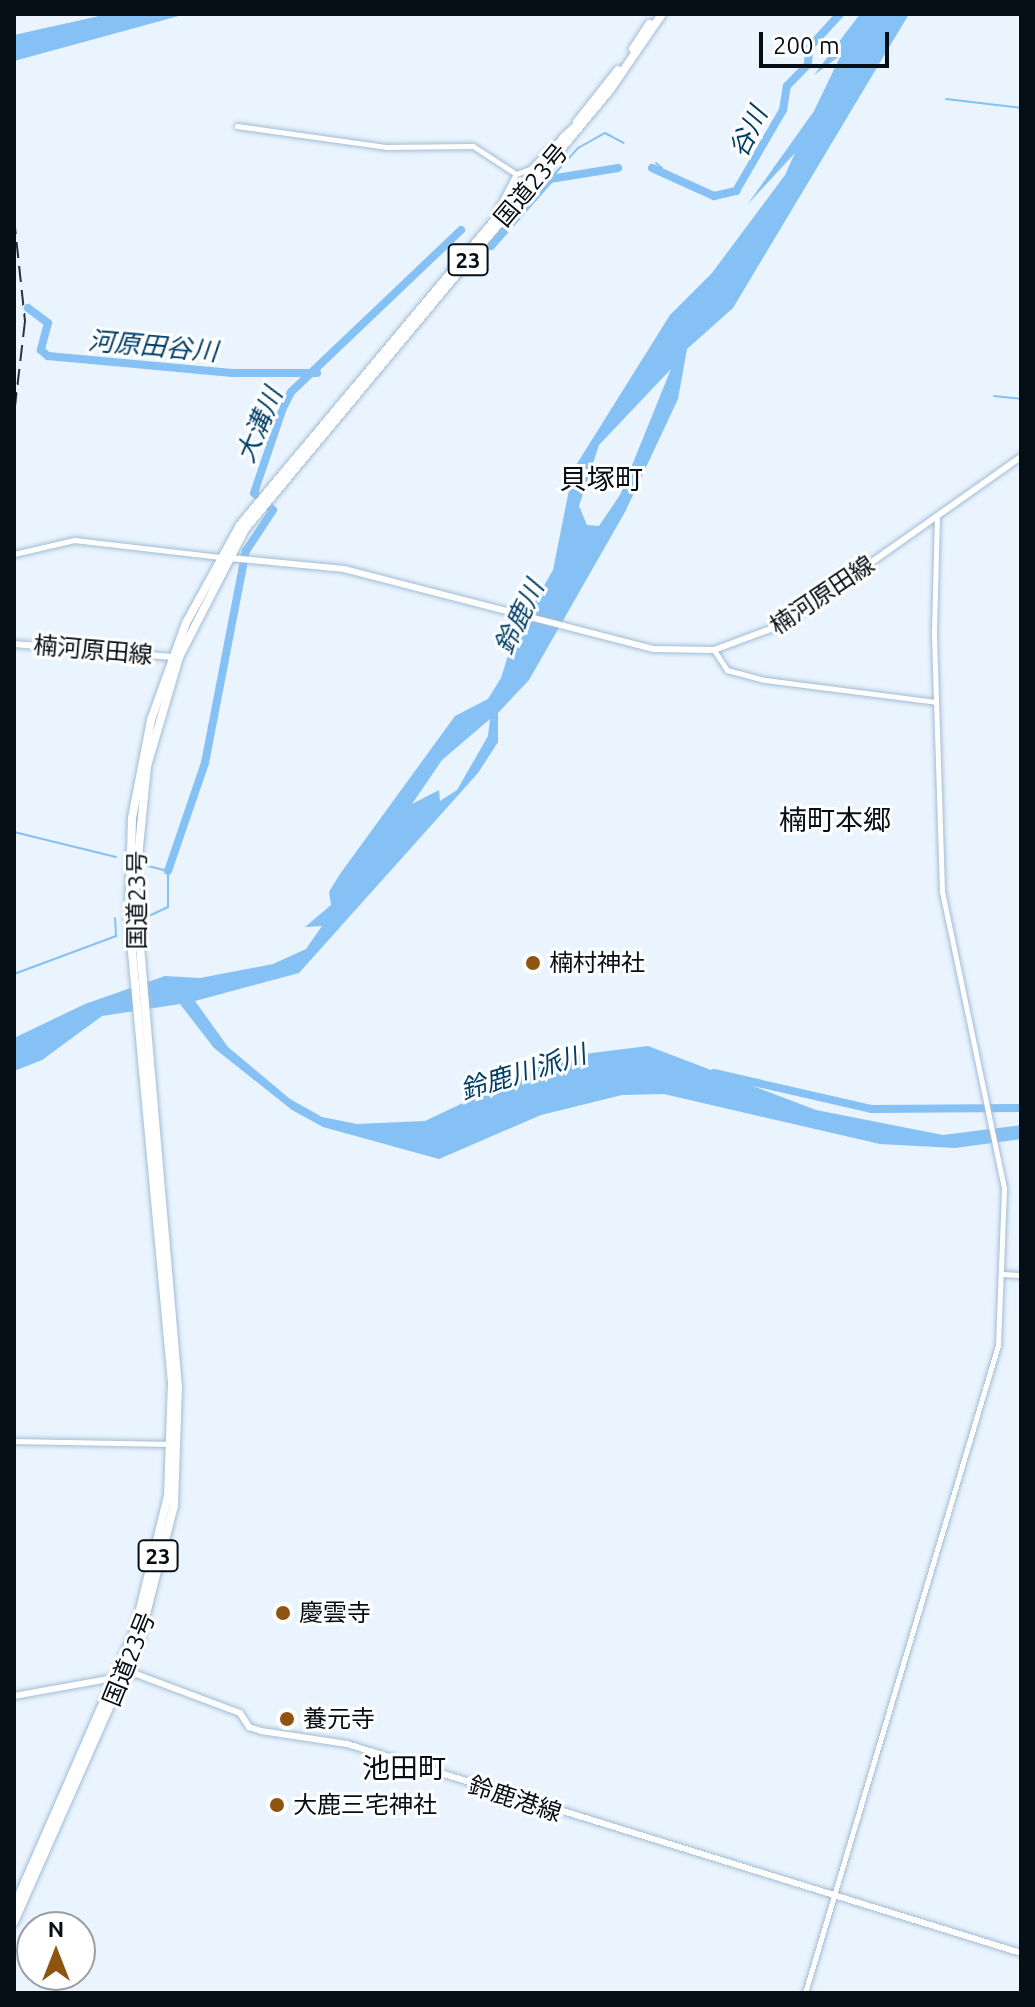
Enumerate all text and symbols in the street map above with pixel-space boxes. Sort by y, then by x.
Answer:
scale bar [763,16,893,66]
text: 200 m [773,32,840,59]
water label: 谷川 [723,102,773,162]
street label: 国道23号 [488,138,574,232]
road number: 23 [446,242,490,278]
water label: 河原田谷川 [87,325,219,367]
water label: 大溝川 [229,383,289,467]
district label: 貝塚町 [559,462,643,496]
street label: 楠河原田線 [764,550,880,640]
water label: 鈴鹿川 [488,575,550,659]
street label: 楠河原田線 [32,630,154,670]
district label: 楠町本郷 [779,803,891,837]
street label: 国道23号 [123,850,151,950]
place label: 楠村神社 [549,949,645,977]
marker: 楠村神社 [524,954,542,972]
water label: 鈴鹿川派川 [456,1038,590,1106]
road number: 23 [136,1538,180,1574]
place label: 慶雲寺 [299,1599,371,1627]
marker: 慶雲寺 [274,1604,292,1622]
street label: 国道23号 [97,1608,161,1710]
place label: 養元寺 [303,1705,375,1733]
marker: 養元寺 [278,1710,296,1728]
district label: 池田町 [362,1751,446,1785]
street label: 鈴鹿港線 [465,1770,565,1828]
place label: 大鹿三宅神社 [293,1791,437,1819]
marker: 大鹿三宅神社 [268,1796,286,1814]
north arrow [16,1911,96,1991]
text: N [48,1916,64,1941]

